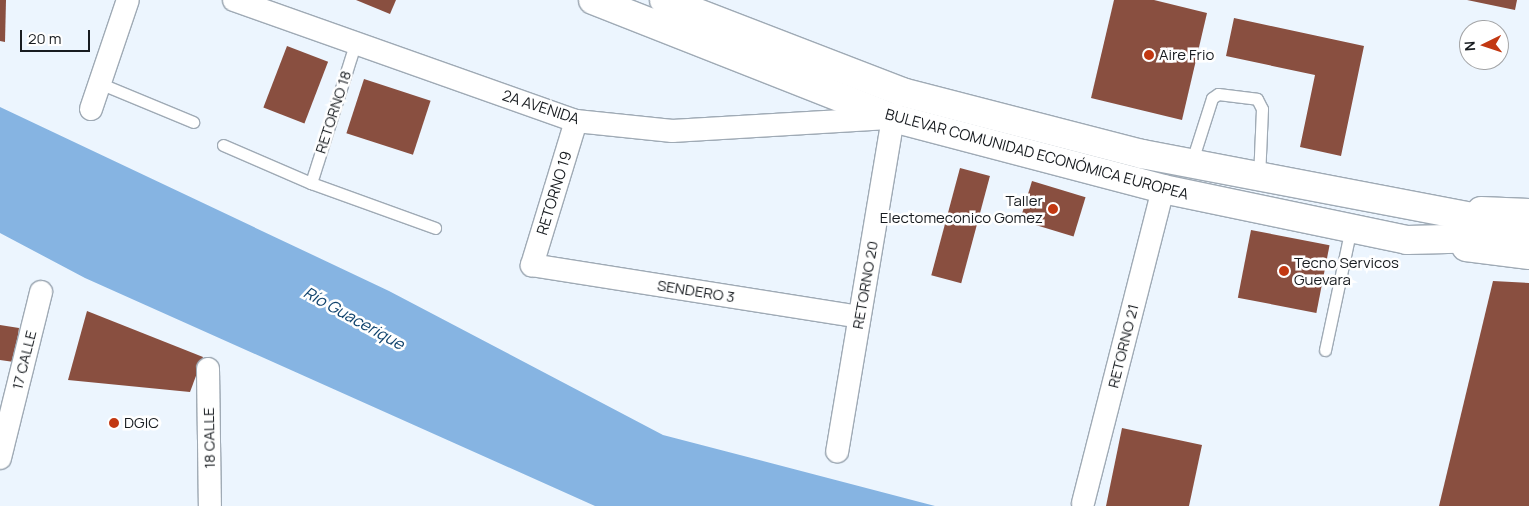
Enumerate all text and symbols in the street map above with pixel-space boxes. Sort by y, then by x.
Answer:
scale bar [22,20,92,52]
north arrow [1459,20,1509,70]
text: 20 m [28,28,61,49]
text: N [1460,40,1479,52]
place label: Aire Frio [1159,46,1214,64]
marker: Aire Frio [1143,49,1155,61]
street label: RETORNO 18 [311,68,355,156]
street label: 2A AVENIDA [500,86,582,128]
street label: BULEVAR COMUNIDAD ECONÓMICA EUROPEA [883,105,1191,203]
street label: RETORNO 19 [533,149,575,237]
place label: Taller Electomeconico Gomez [880,191,1043,226]
marker: Taller Electomeconico Gomez [1047,203,1059,215]
street label: RETORNO 20 [848,240,882,330]
place label: Tecno Servicos Guevara [1294,253,1399,288]
marker: Tecno Servicos Guevara [1278,265,1290,277]
street label: SENDERO 3 [656,276,736,306]
water label: Río Guacerique [300,282,408,354]
street label: RETORNO 21 [1104,302,1142,390]
street label: 17 CALLE [8,329,40,391]
street label: 18 CALLE [199,407,219,469]
place label: DGIC [124,414,159,432]
marker: DGIC [108,417,120,429]

